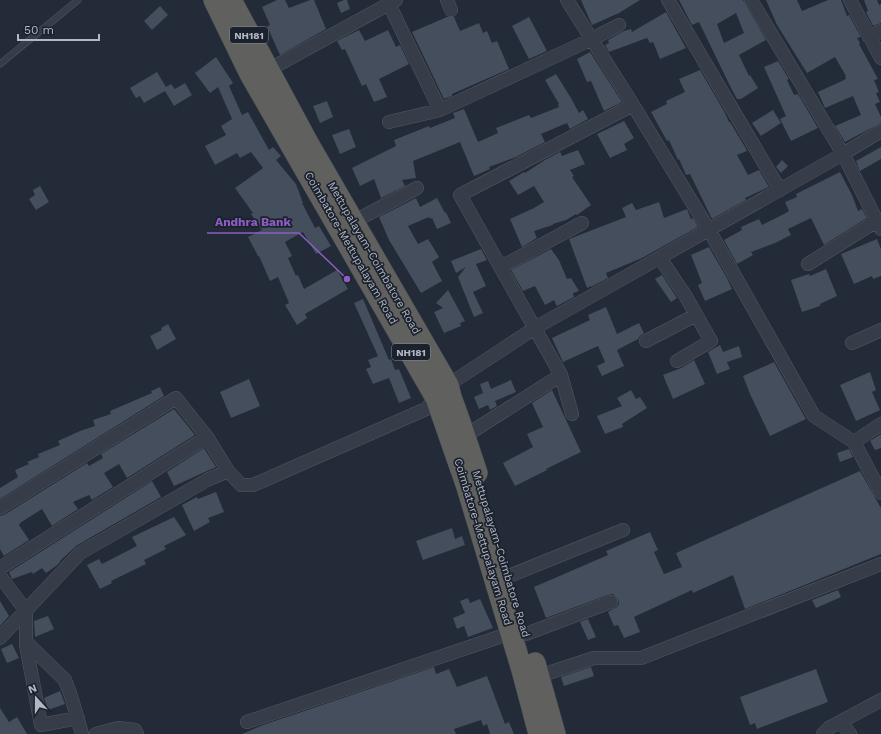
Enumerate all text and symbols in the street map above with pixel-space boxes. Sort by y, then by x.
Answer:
scale bar [18,16,99,42]
text: 50 m [24,23,54,37]
road number: NH181 [230,27,268,43]
street label: Coimbatore-Mettupalayam Road [302,169,400,327]
street label: Mettupalayam-Coimbatore Road [325,179,423,337]
callout: Andhra Bank [207,209,299,233]
text: Andhra Bank [215,215,292,229]
road number: NH181 [392,344,430,360]
street label: Coimbatore-Mettupalayam Road [451,457,515,627]
street label: Mettupalayam-Coimbatore Road [469,469,533,639]
north arrow [16,678,56,718]
text: N [26,682,39,697]

